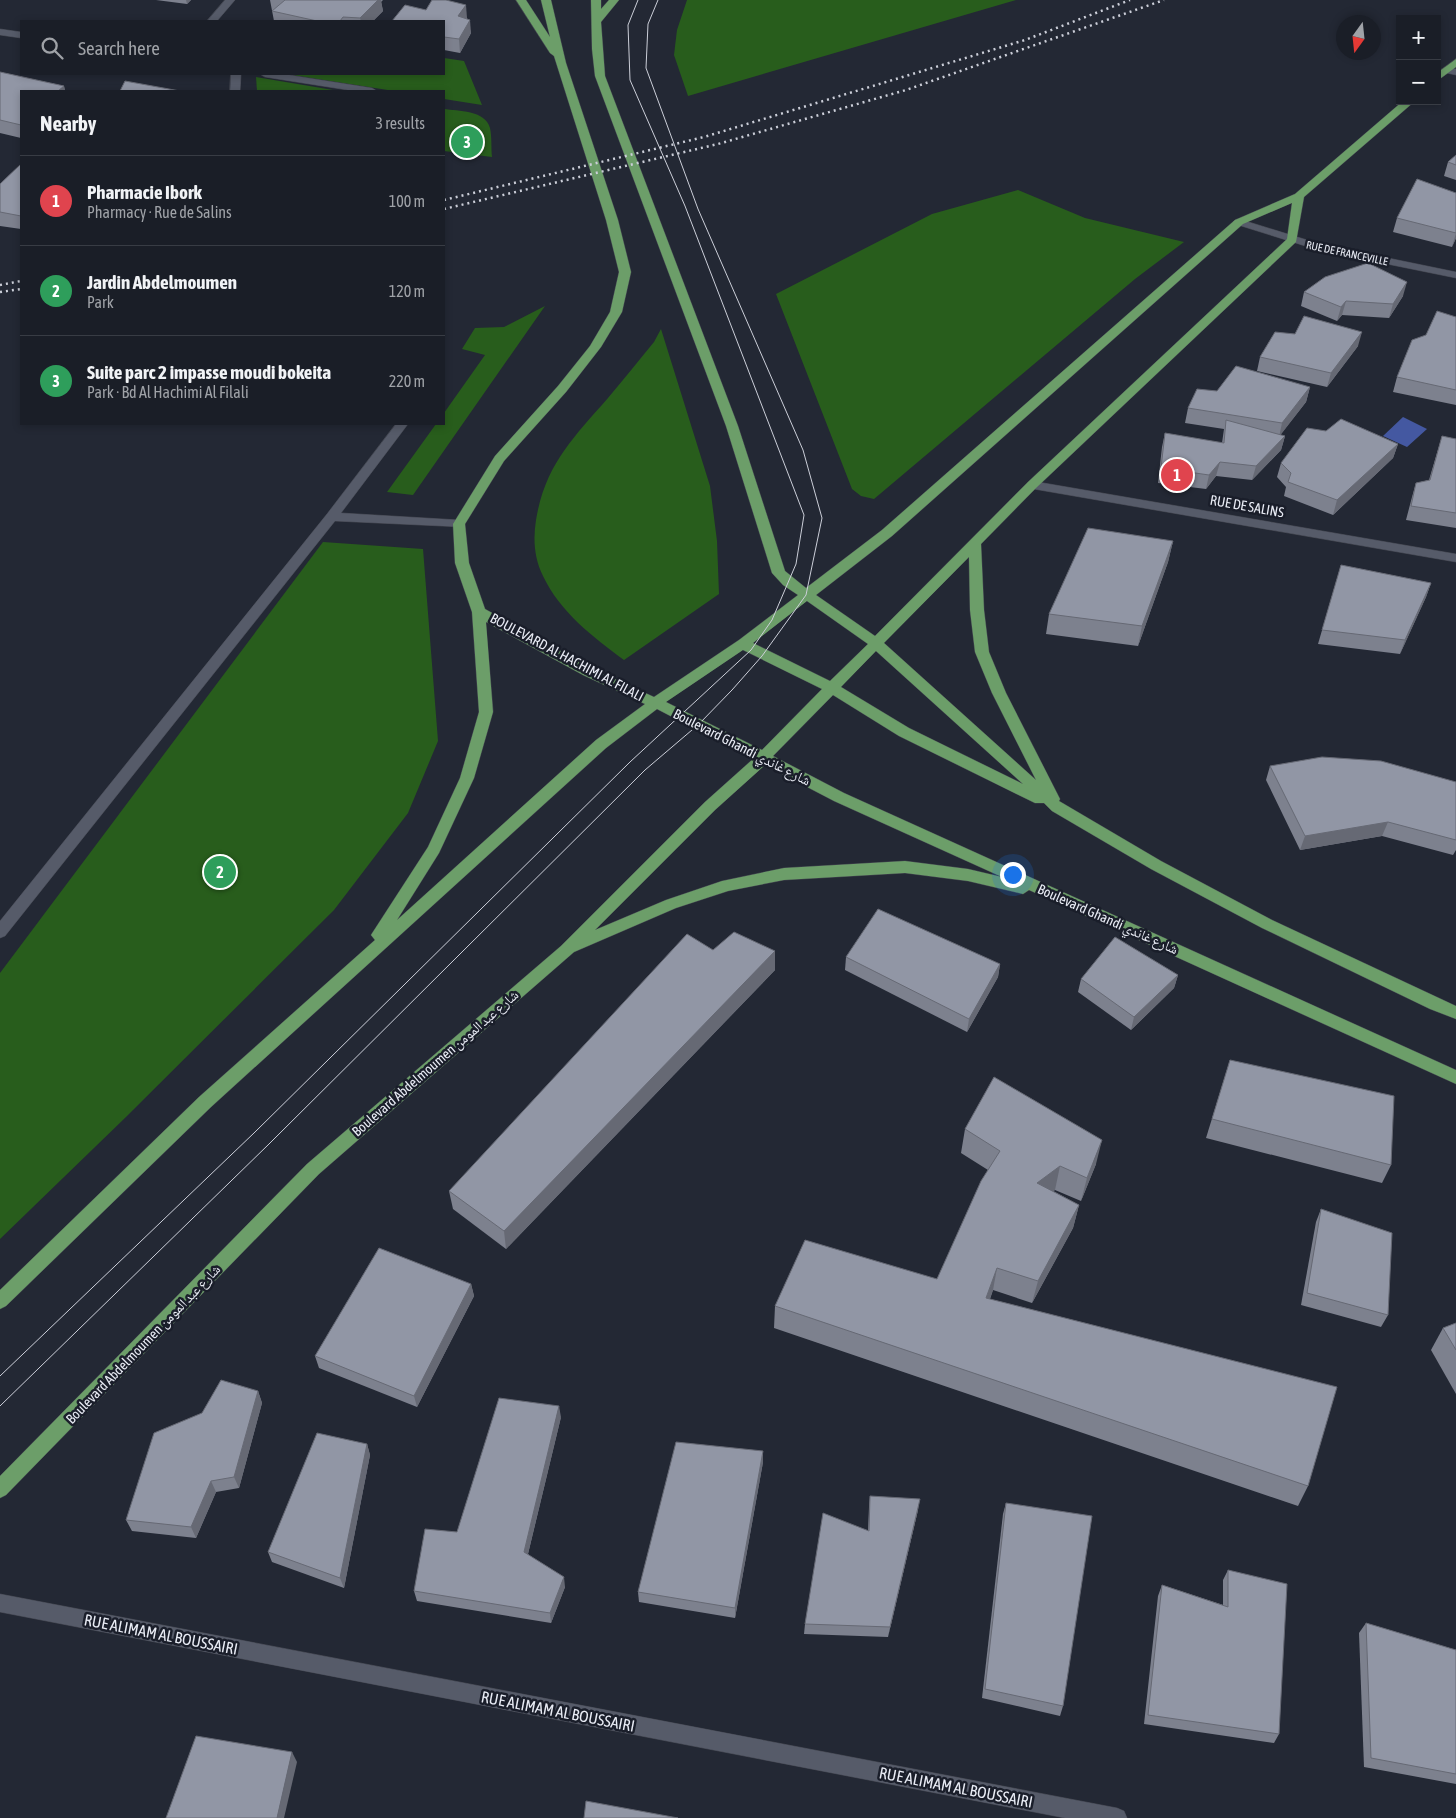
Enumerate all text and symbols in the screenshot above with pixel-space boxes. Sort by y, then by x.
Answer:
north arrow [1336,15,1381,60]
map controls [1396,15,1441,105]
button: + [1396,15,1441,60]
search box [20,20,445,75]
icon: search [38,34,66,62]
text: Search here [78,37,160,59]
button: − [1396,60,1441,105]
text: Nearby [40,111,96,135]
text: 3 results [375,114,425,132]
pin: 3 [451,123,483,161]
text: Pharmacie Ibork [87,181,202,203]
text: 1 [52,192,60,210]
text: 100 m [389,192,425,210]
text: Pharmacy · Rue de Salins [87,203,232,221]
street label: RUE DE FRANCEVILLE [1305,238,1389,268]
text: Jardin Abdelmoumen [87,271,237,293]
text: 2 [52,282,60,300]
text: 120 m [389,282,425,300]
text: Park [87,293,114,311]
text: Suite parc 2 impasse moudi bokeita [87,361,331,383]
text: 3 [52,372,60,390]
text: 220 m [389,372,425,390]
text: Park · Bd Al Hachimi Al Filali [87,383,249,401]
pin: 1 [1161,456,1193,494]
street label: RUE DE SALINS [1209,492,1285,520]
street label: BOULEVARD AL HACHIMI AL FILALI [488,610,646,704]
street label: Boulevard Ghandi شارع غاندي [669,705,813,792]
pin: 2 [204,853,236,891]
your location [1000,862,1026,888]
street label: Boulevard Ghandi شارع غاندي [1034,881,1181,961]
street label: Boulevard Abdelmoumen شارع عبد المومن [349,986,523,1141]
street label: Boulevard Abdelmoumen شارع عبد المومن [63,1261,225,1428]
street label: RUE ALIMAM AL BOUSSAIRI [83,1610,239,1658]
street label: RUE ALIMAM AL BOUSSAIRI [480,1687,636,1735]
street label: RUE ALIMAM AL BOUSSAIRI [878,1763,1034,1811]

